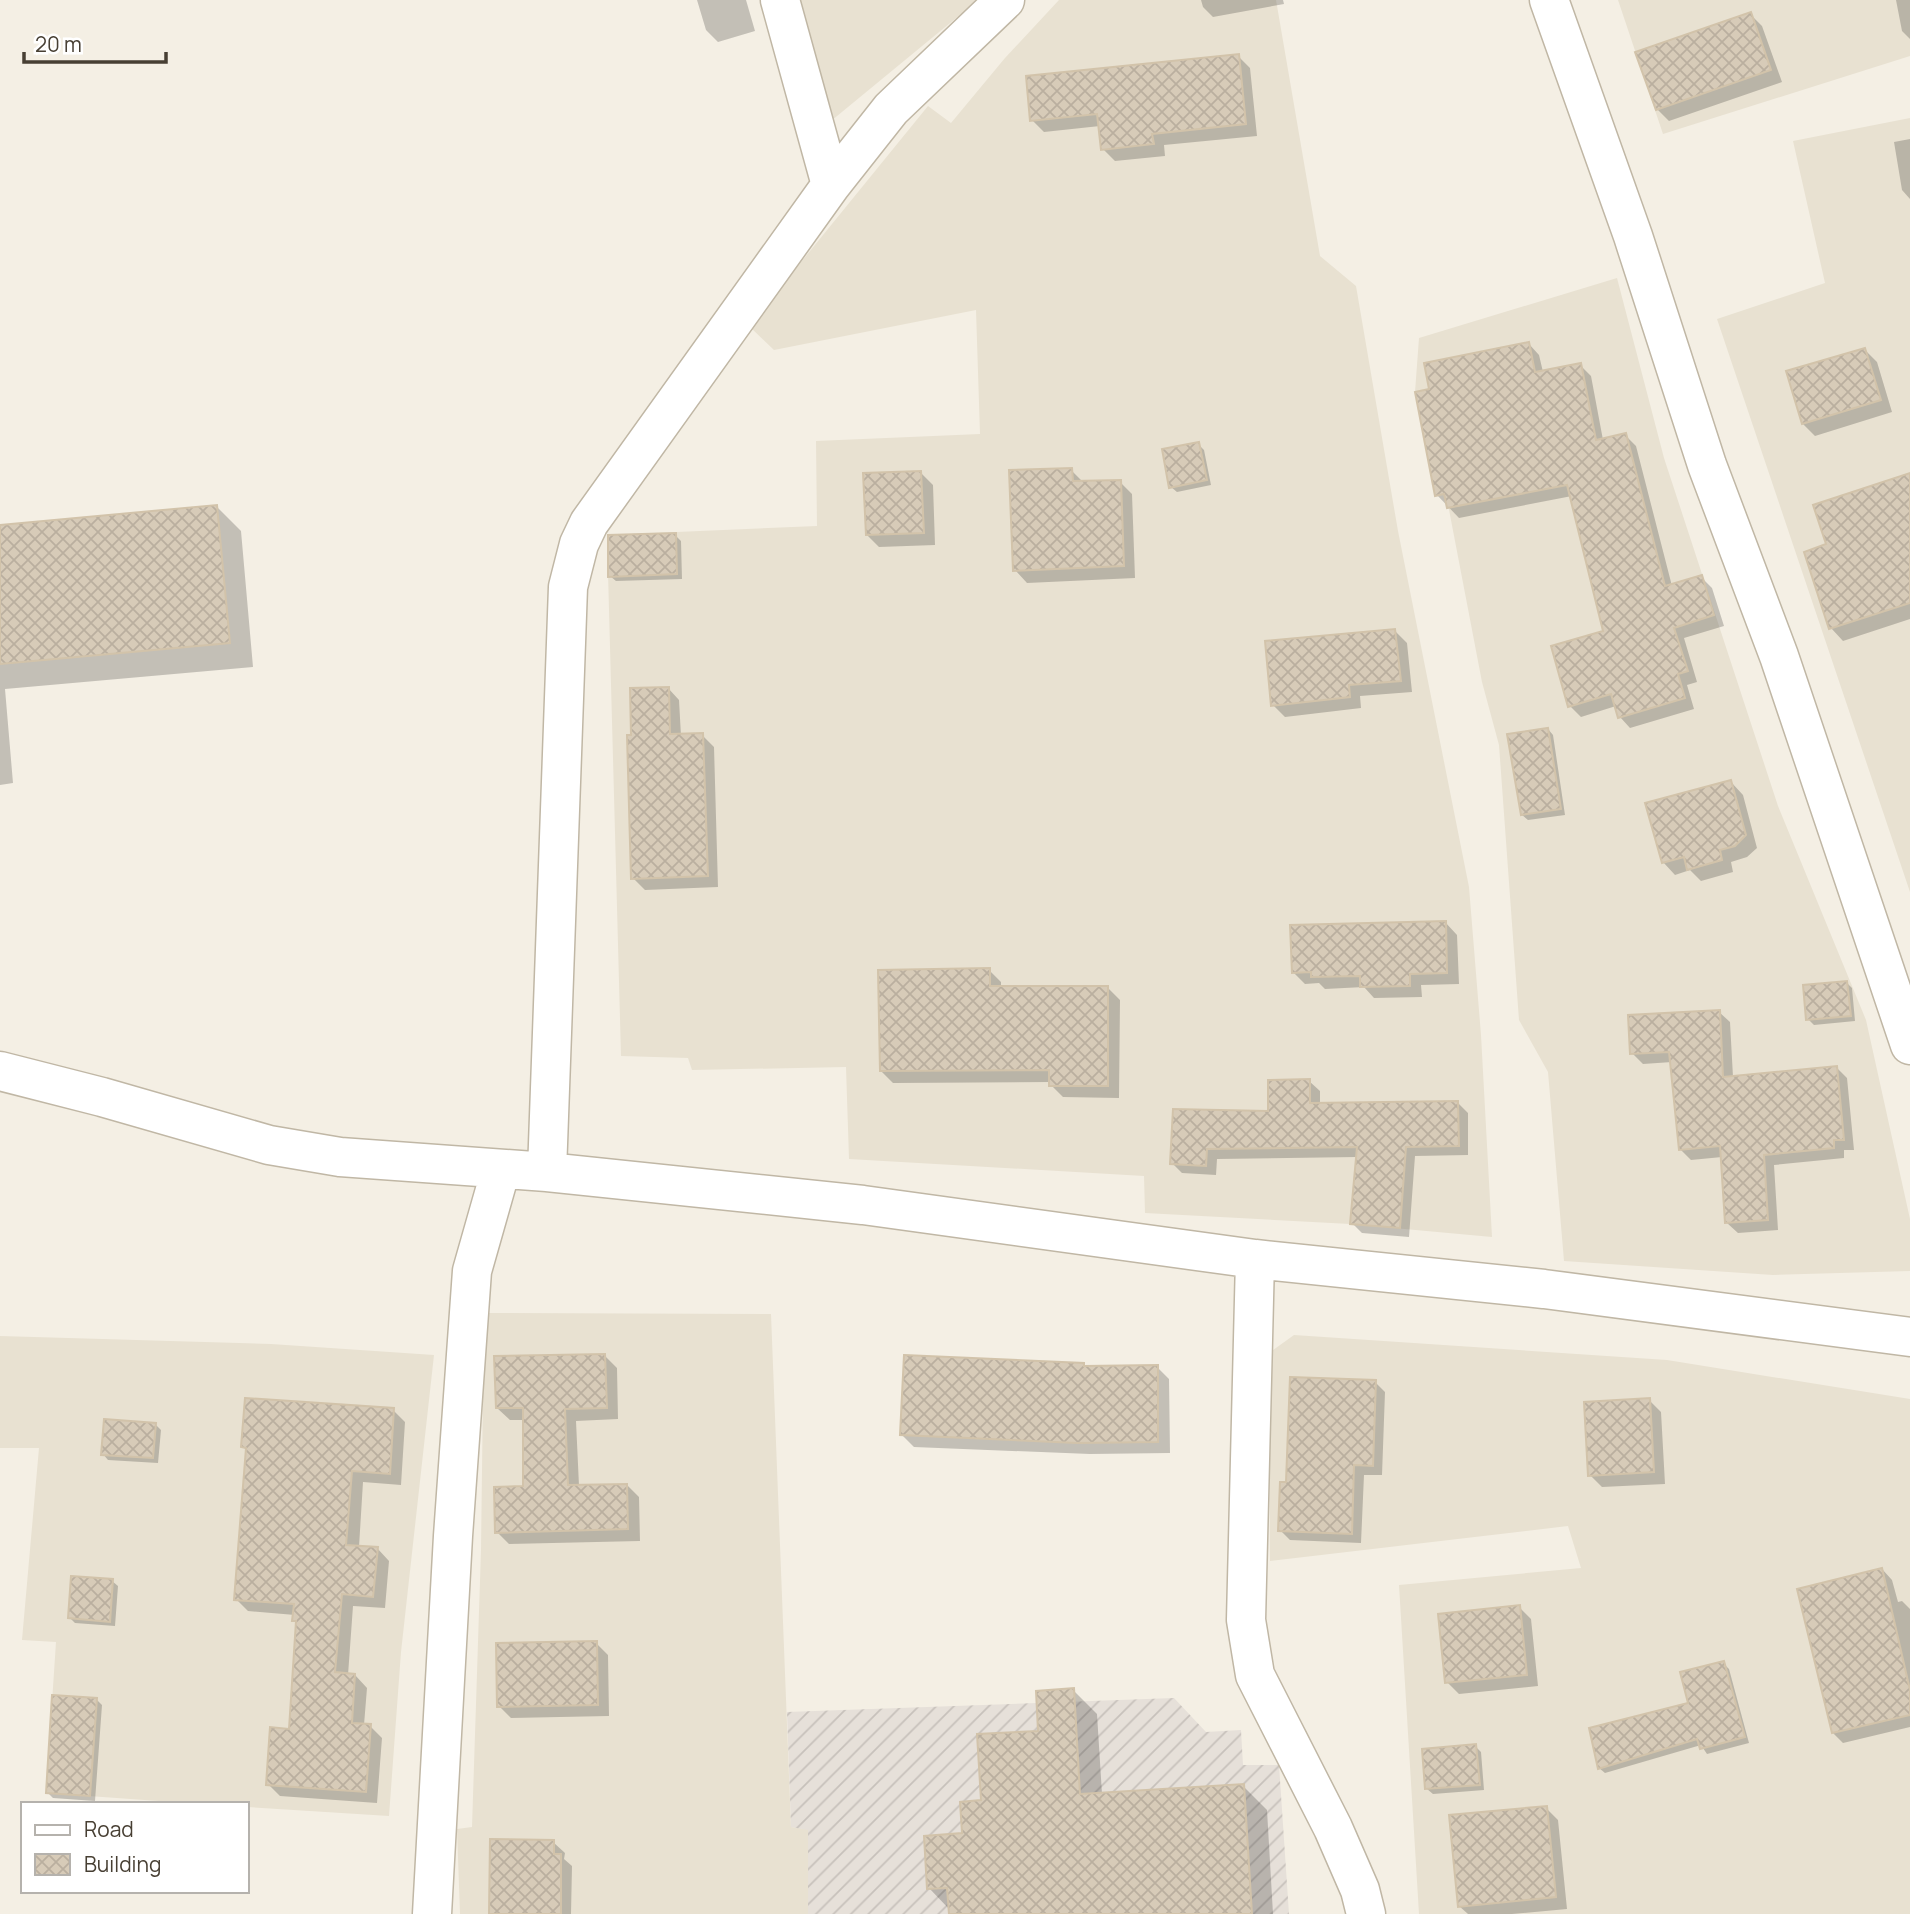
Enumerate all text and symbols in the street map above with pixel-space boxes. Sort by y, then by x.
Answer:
scale bar [24,21,166,65]
text: 20 m [35,30,82,58]
legend [21,1802,248,1893]
text: Road [84,1815,134,1843]
text: Building [84,1850,161,1878]

